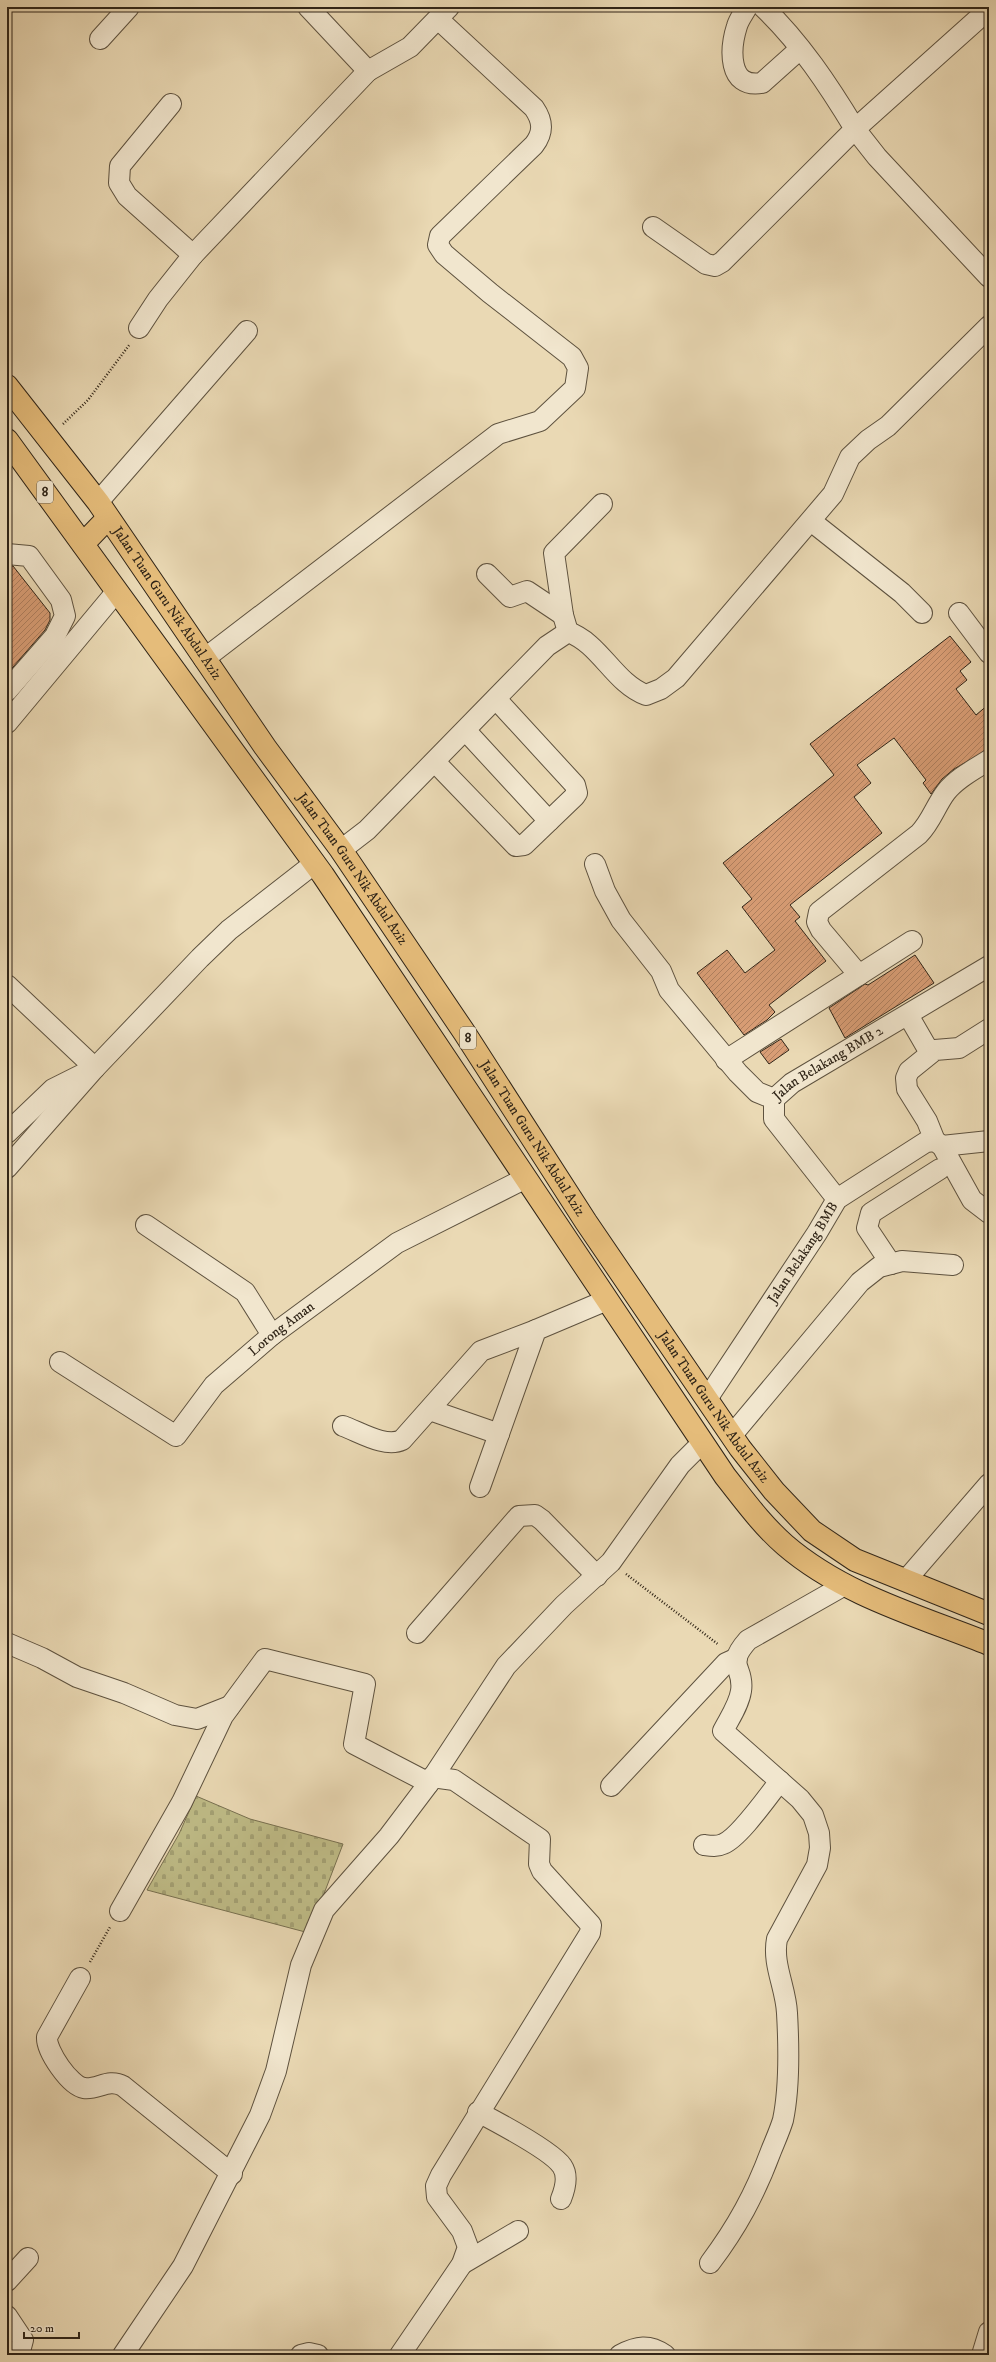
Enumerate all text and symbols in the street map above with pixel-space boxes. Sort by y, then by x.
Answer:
road number: 8 [37,481,53,503]
street label: Jalan Tuan Guru Nik Abdul Aziz [107,521,226,683]
street label: Jalan Tuan Guru Nik Abdul Aziz [292,788,412,949]
street label: Jalan Belakang BMB 2 [768,1022,887,1106]
road number: 8 [460,1027,476,1049]
street label: Jalan Tuan Guru Nik Abdul Aziz [475,1055,589,1220]
street label: Jalan Belakang BMB [763,1199,842,1309]
street label: Lorong Aman [245,1297,319,1360]
street label: Jalan Tuan Guru Nik Abdul Aziz [653,1326,773,1487]
scale bar [24,2314,79,2340]
text: 20 m [30,2321,54,2336]

